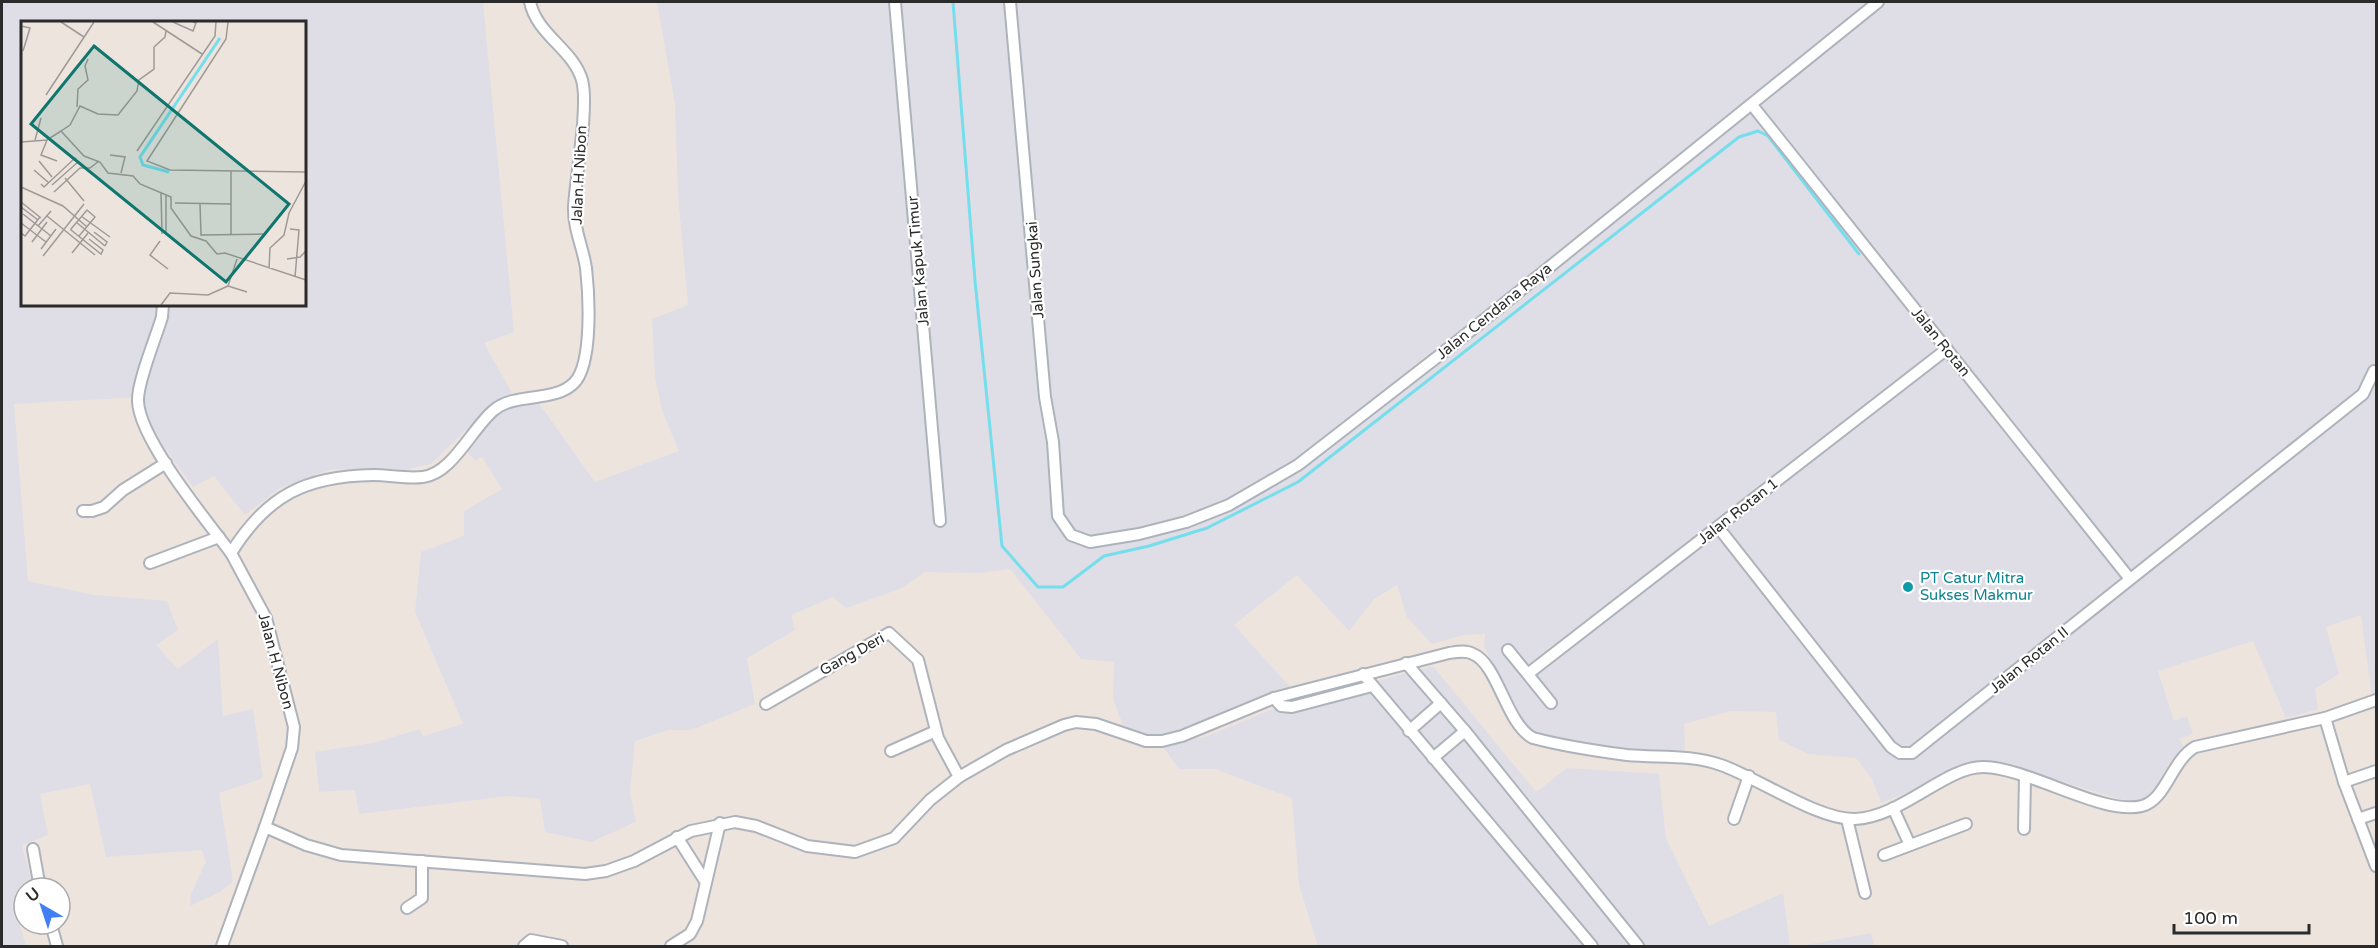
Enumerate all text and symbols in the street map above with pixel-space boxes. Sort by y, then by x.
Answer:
inset map [21,21,306,306]
street label: Jalan H Nibon [567,125,591,225]
street label: Jalan Kapuk Timur [903,195,933,327]
street label: Jalan Sungkai [1023,221,1047,319]
street label: Jalan Cendana Raya [1433,259,1555,363]
street label: Jalan Rotan [1908,304,1974,380]
street label: Jalan Rotan 1 [1694,474,1782,548]
place label: PT Catur Mitra Sukses Makmur [1920,569,2033,604]
marker: PT Catur Mitra Sukses Makmur [1901,580,1915,594]
street label: Jalan H Nibon [254,611,298,711]
street label: Jalan Rotan II [1986,623,2072,697]
street label: Gang Deri [816,629,888,679]
north arrow [12,876,72,936]
text: U [22,884,44,907]
scale bar [2174,897,2309,935]
text: 100 m [2183,907,2238,929]

